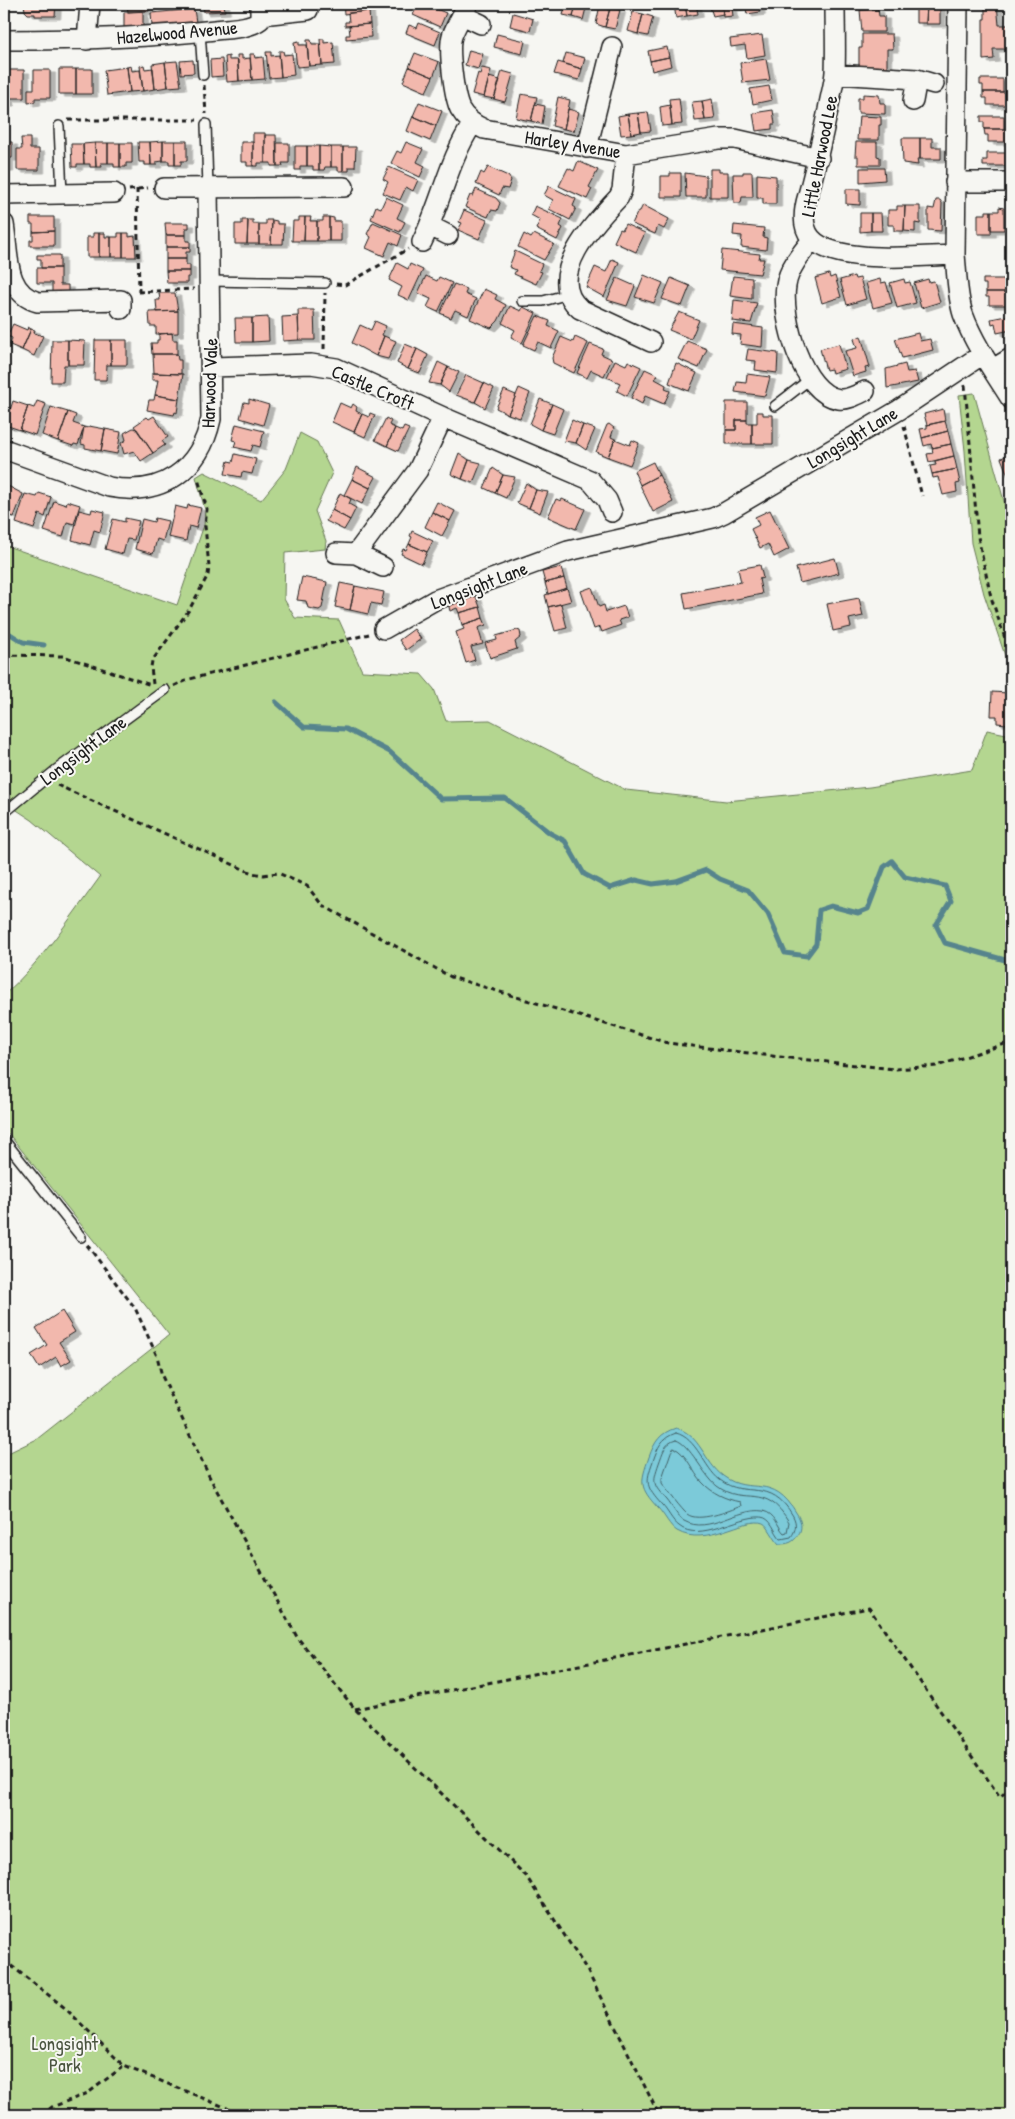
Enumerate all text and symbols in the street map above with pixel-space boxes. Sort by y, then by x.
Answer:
street label: Hazelwood Avenue [116,14,239,50]
street label: Little Harwood Lee [794,93,844,219]
street label: Harley Avenue [523,124,623,164]
street label: Harwood Vale [194,337,224,429]
street label: Castle Croft [328,358,419,416]
street label: Longsight Lane [802,400,903,474]
street label: Longsight Lane [427,555,531,615]
street label: Longsight Lane [35,709,132,791]
park label: Longsight Park [32,2030,99,2078]

